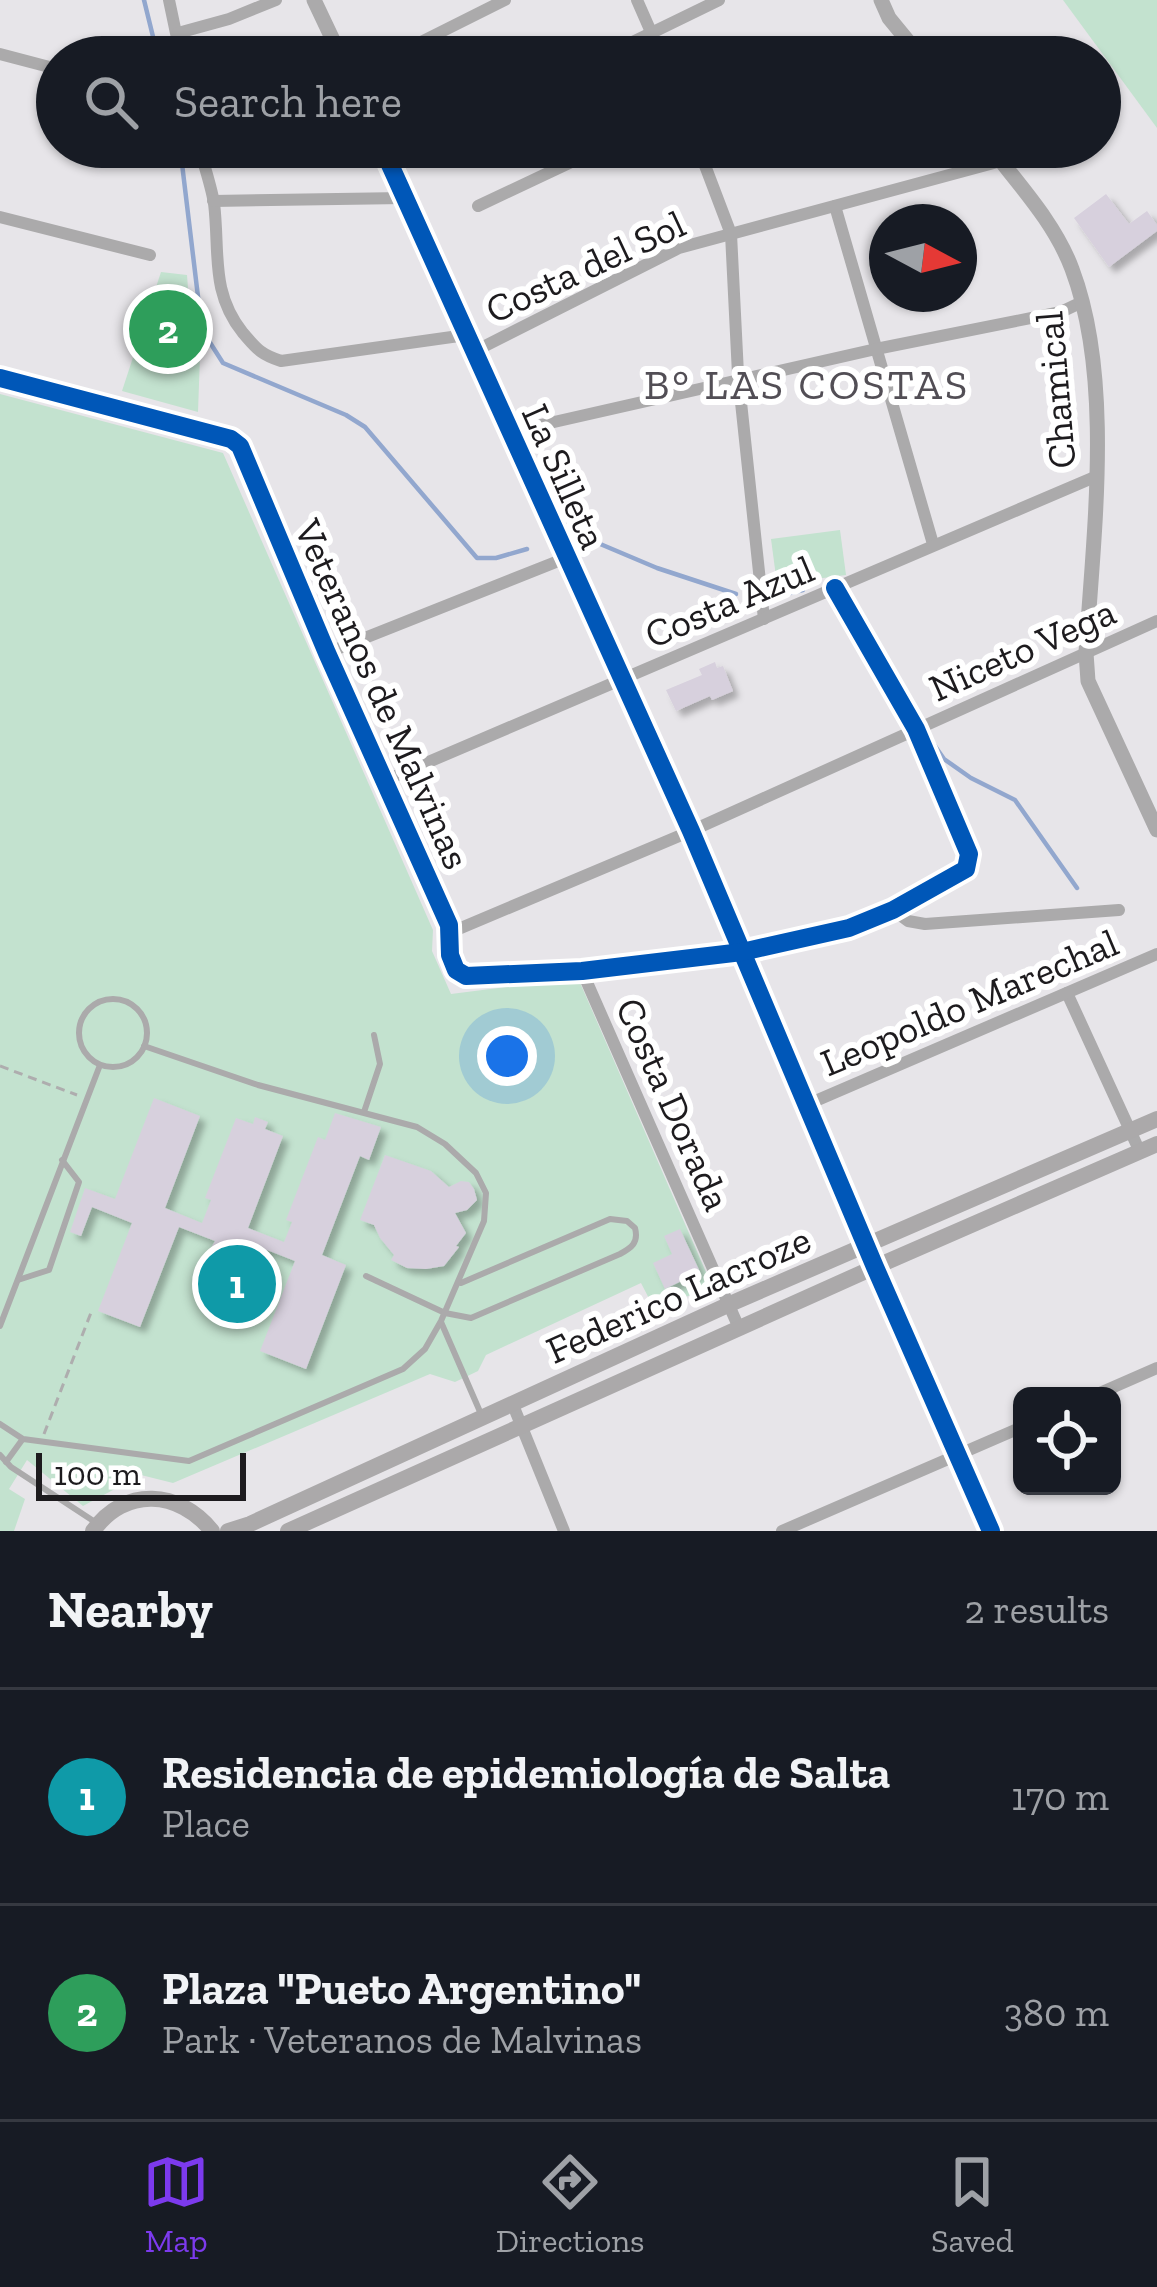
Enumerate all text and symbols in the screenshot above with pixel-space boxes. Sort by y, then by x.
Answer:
search box [36,36,1121,168]
icon: search [78,69,144,135]
text: Search here [174,75,402,129]
street label: Costa del Sol [478,200,692,333]
north arrow [869,204,977,312]
pin: 2 [129,284,207,374]
street label: Chamical [1025,309,1086,471]
district label: B° LAS COSTAS [644,359,970,410]
street label: La Silleta [512,397,617,556]
street label: Veteranos de Malvinas [284,511,481,876]
street label: Costa Azul [638,545,821,658]
street label: Niceto Vega [922,588,1123,711]
street label: Leopoldo Marechal [814,919,1125,1086]
street label: Costa Dorada [606,991,741,1218]
your location [477,1026,537,1086]
street label: Federico Lacroze [539,1215,818,1374]
pin: 1 [198,1239,276,1329]
map controls [1013,1387,1121,1495]
button: locate [1013,1387,1121,1495]
scale bar [36,1447,246,1500]
text: 100 m [54,1454,141,1493]
text: Nearby [48,1579,213,1640]
text: 2 results [964,1586,1109,1633]
text: Residencia de epidemiología de Salta [162,1746,890,1800]
text: 1 [79,1773,95,1820]
text: 170 m [1011,1773,1109,1820]
text: Place [162,1800,250,1847]
text: Plaza "Pueto Argentino" [162,1962,641,2016]
text: 2 [77,1989,97,2036]
text: 380 m [1004,1989,1109,2036]
text: Park · Veteranos de Malvinas [162,2016,642,2063]
tab: Map [143,2149,209,2260]
tab: Directions [496,2149,645,2260]
tab: Saved [931,2149,1014,2260]

